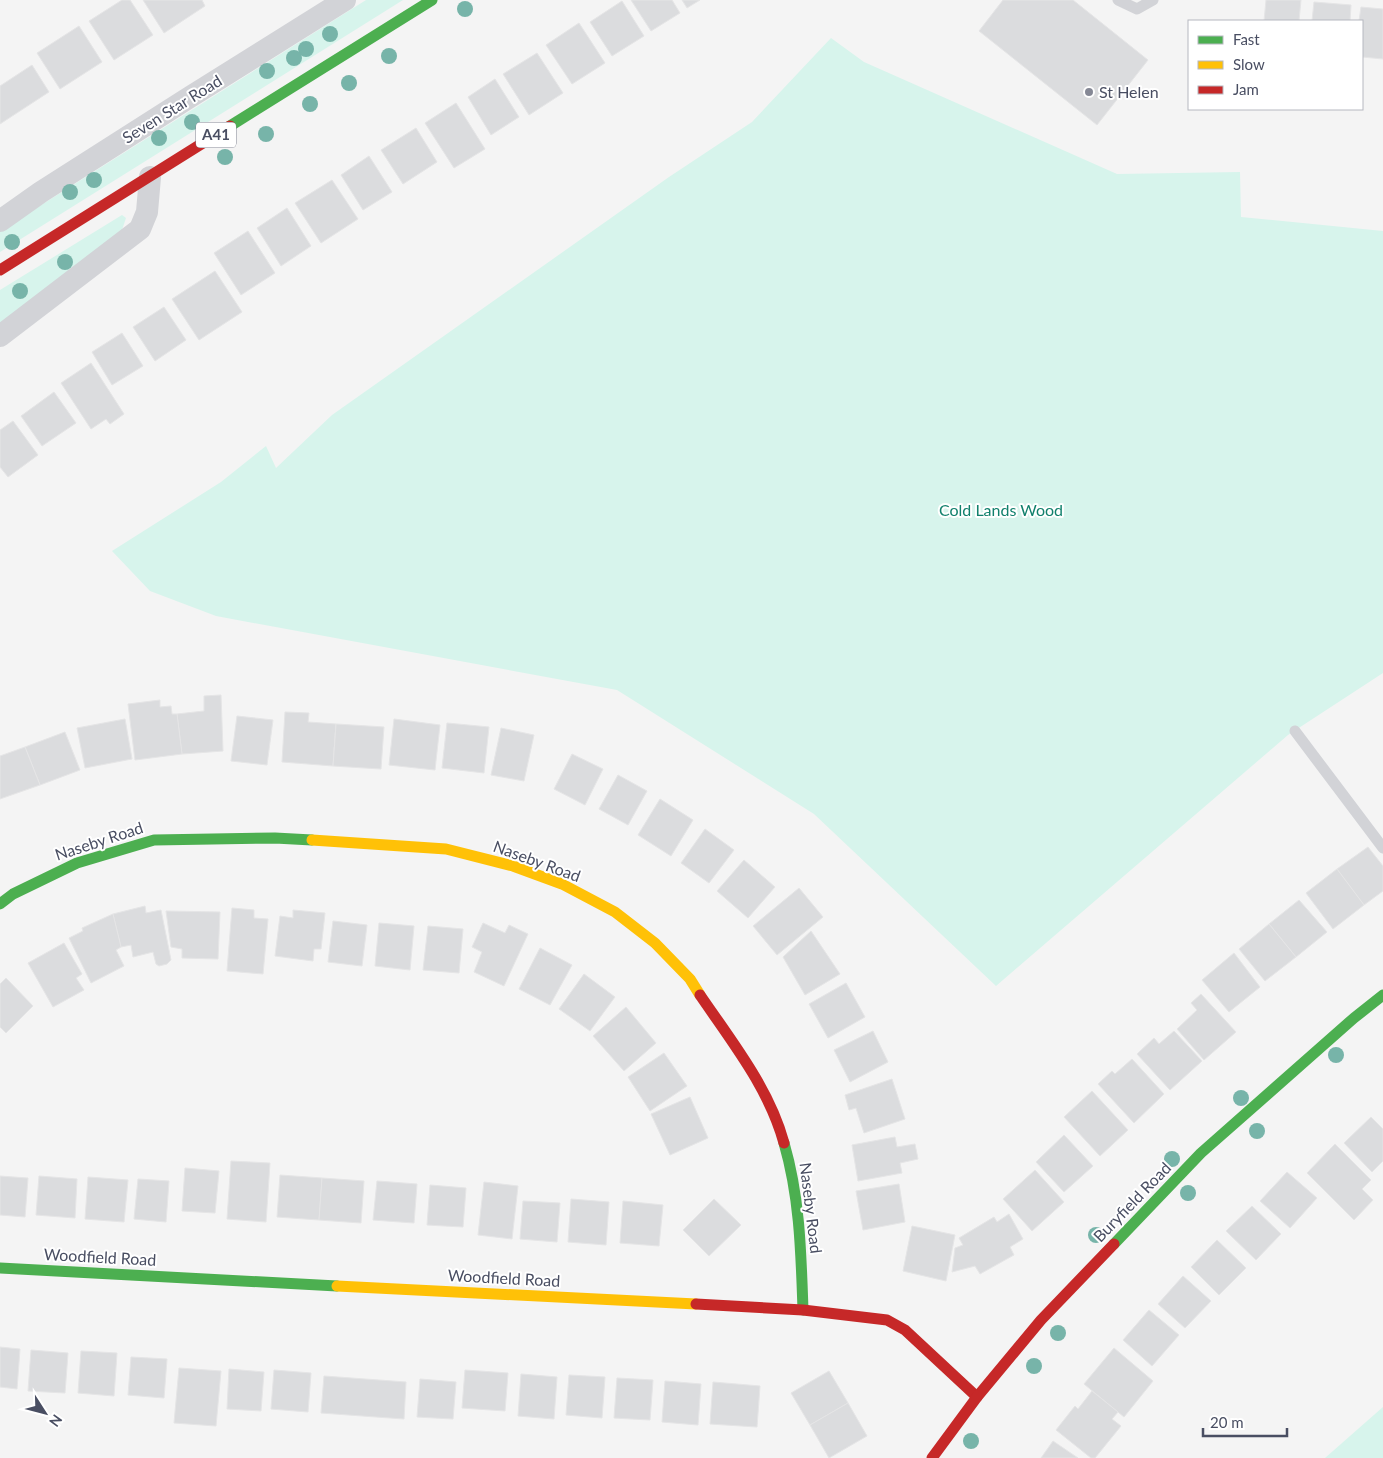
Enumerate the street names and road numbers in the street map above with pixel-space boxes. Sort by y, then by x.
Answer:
street label: Seven Star Road [119,70,225,147]
road number: A41 [196,122,236,148]
street label: Naseby Road [52,817,145,864]
street label: Naseby Road [491,836,583,885]
street label: Buryfield Road [1089,1158,1174,1245]
street label: Naseby Road [796,1161,827,1255]
street label: Woodfield Road [43,1244,157,1269]
street label: Woodfield Road [447,1265,561,1290]

